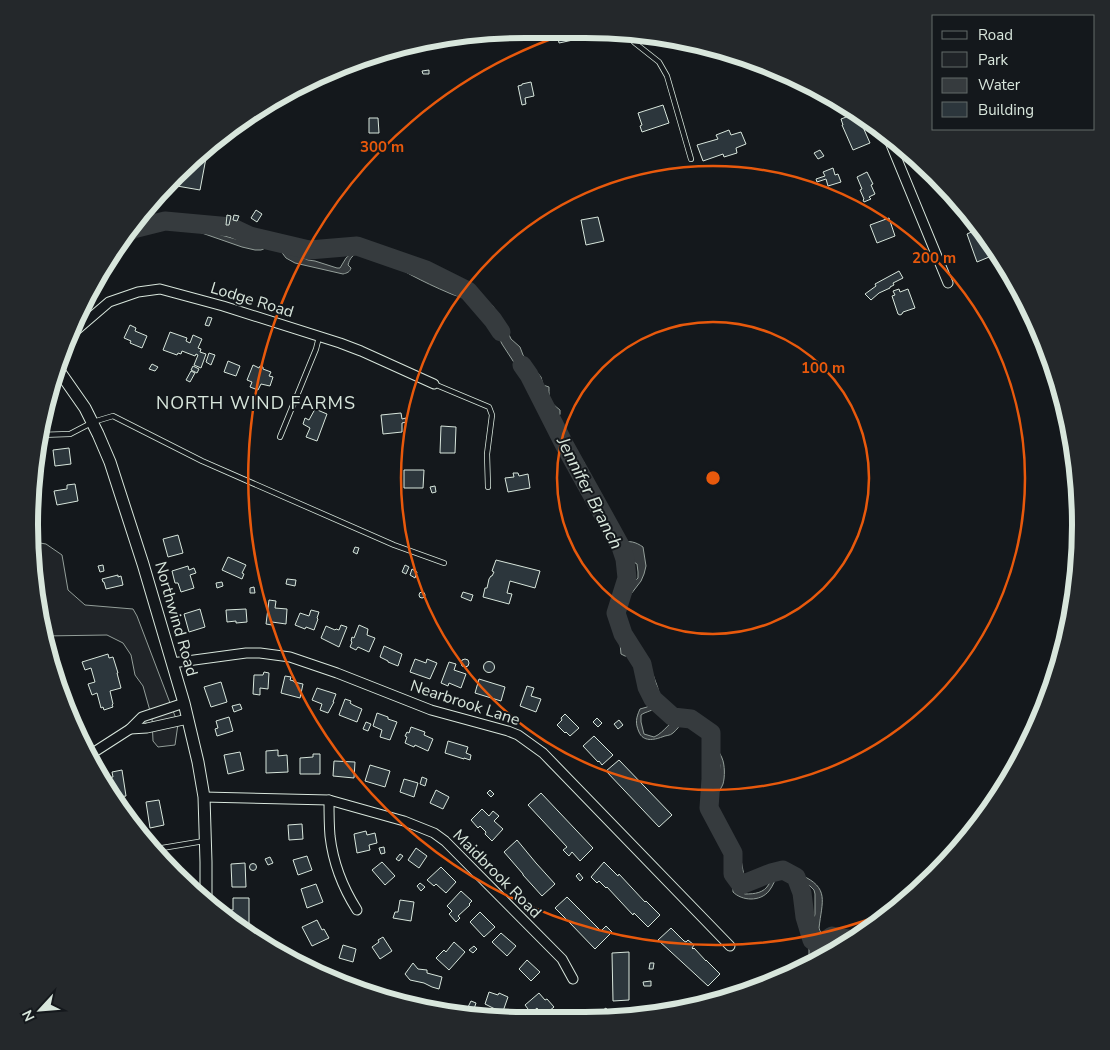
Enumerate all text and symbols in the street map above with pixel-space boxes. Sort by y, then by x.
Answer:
legend [932,15,1095,130]
text: Road [978,25,1013,45]
text: Park [978,50,1008,70]
text: Water [978,75,1021,95]
text: Building [978,100,1034,120]
text: 300 m [360,137,404,157]
text: 200 m [912,248,956,268]
street label: Lodge Road [208,277,296,323]
text: 100 m [801,358,845,378]
district label: NORTH WIND FARMS [156,391,356,415]
water label: Jennifer Branch [551,432,629,553]
centre of rings [704,469,722,487]
street label: Northwind Road [149,559,203,679]
street label: Nearbrook Lane [407,675,523,731]
street label: Maidbrook Road [448,825,546,923]
north arrow [15,985,65,1035]
text: N [18,1007,40,1024]

